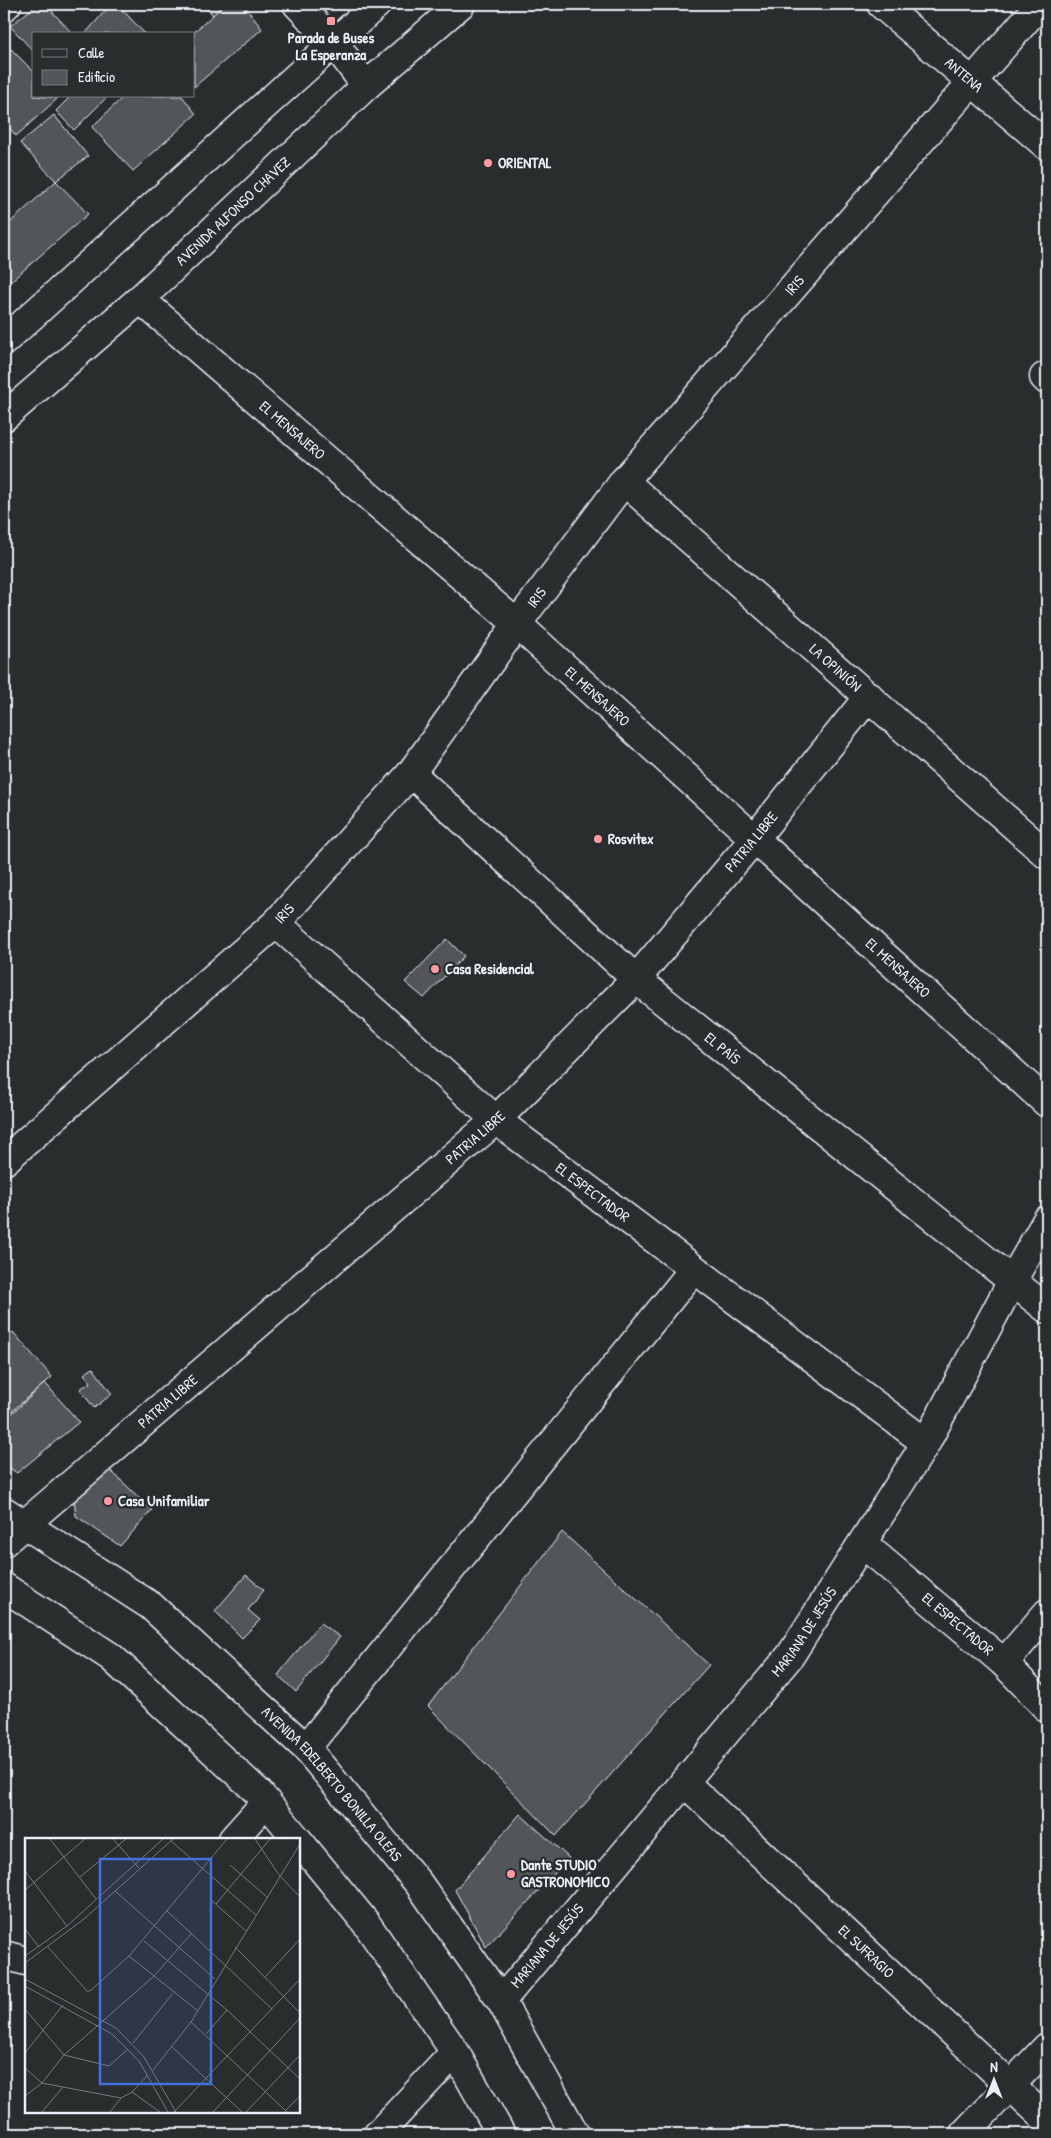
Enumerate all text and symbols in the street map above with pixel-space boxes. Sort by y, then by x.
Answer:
marker: Parada de Buses La Esperanza [325,15,337,27]
place label: Parada de Buses La Esperanza [288,27,374,66]
legend [32,32,195,98]
text: Calle [78,42,105,63]
street label: ANTENA [940,52,988,97]
text: Edificio [78,66,115,87]
street label: AVENIDA ALFONSO CHAVEZ [171,151,295,270]
place label: ORIENTAL [498,152,552,173]
marker: ORIENTAL [482,157,494,169]
street label: IRIS [779,270,809,300]
street label: EL MENSAJERO [255,396,330,464]
street label: IRIS [522,583,551,612]
street label: LA OPINIÓN [805,639,866,696]
street label: EL MENSAJERO [561,661,635,731]
street label: PATRIA LIBRE [720,807,782,876]
place label: Rosvitex [608,828,654,849]
marker: Rosvitex [592,833,604,845]
street label: IRIS [269,898,299,928]
street label: EL MENSAJERO [861,933,935,1003]
place label: Casa Residencial [445,958,535,979]
marker: Casa Residencial [429,963,441,975]
street label: EL PAÍS [700,1027,745,1069]
street label: PATRIA LIBRE [441,1105,510,1169]
street label: EL ESPECTADOR [551,1157,634,1227]
street label: PATRIA LIBRE [133,1369,202,1433]
place label: Casa Unifamiliar [118,1490,210,1511]
marker: Casa Unifamiliar [102,1495,114,1507]
street label: MARIANA DE JESÚS [766,1583,842,1681]
street label: EL ESPECTADOR [918,1587,999,1660]
street label: AVENIDA EDELBERTO BONILLA OLEAS [257,1701,407,1866]
inset map [25,1838,300,2113]
place label: Dante STUDIO GASTRONOMICO [521,1854,611,1892]
marker: Dante STUDIO GASTRONOMICO [505,1868,517,1880]
street label: MARIANA DE JESÚS [505,1899,588,1992]
street label: EL SUFRAGIO [834,1920,899,1983]
north arrow [968,2056,1018,2106]
text: N [990,2057,998,2076]

